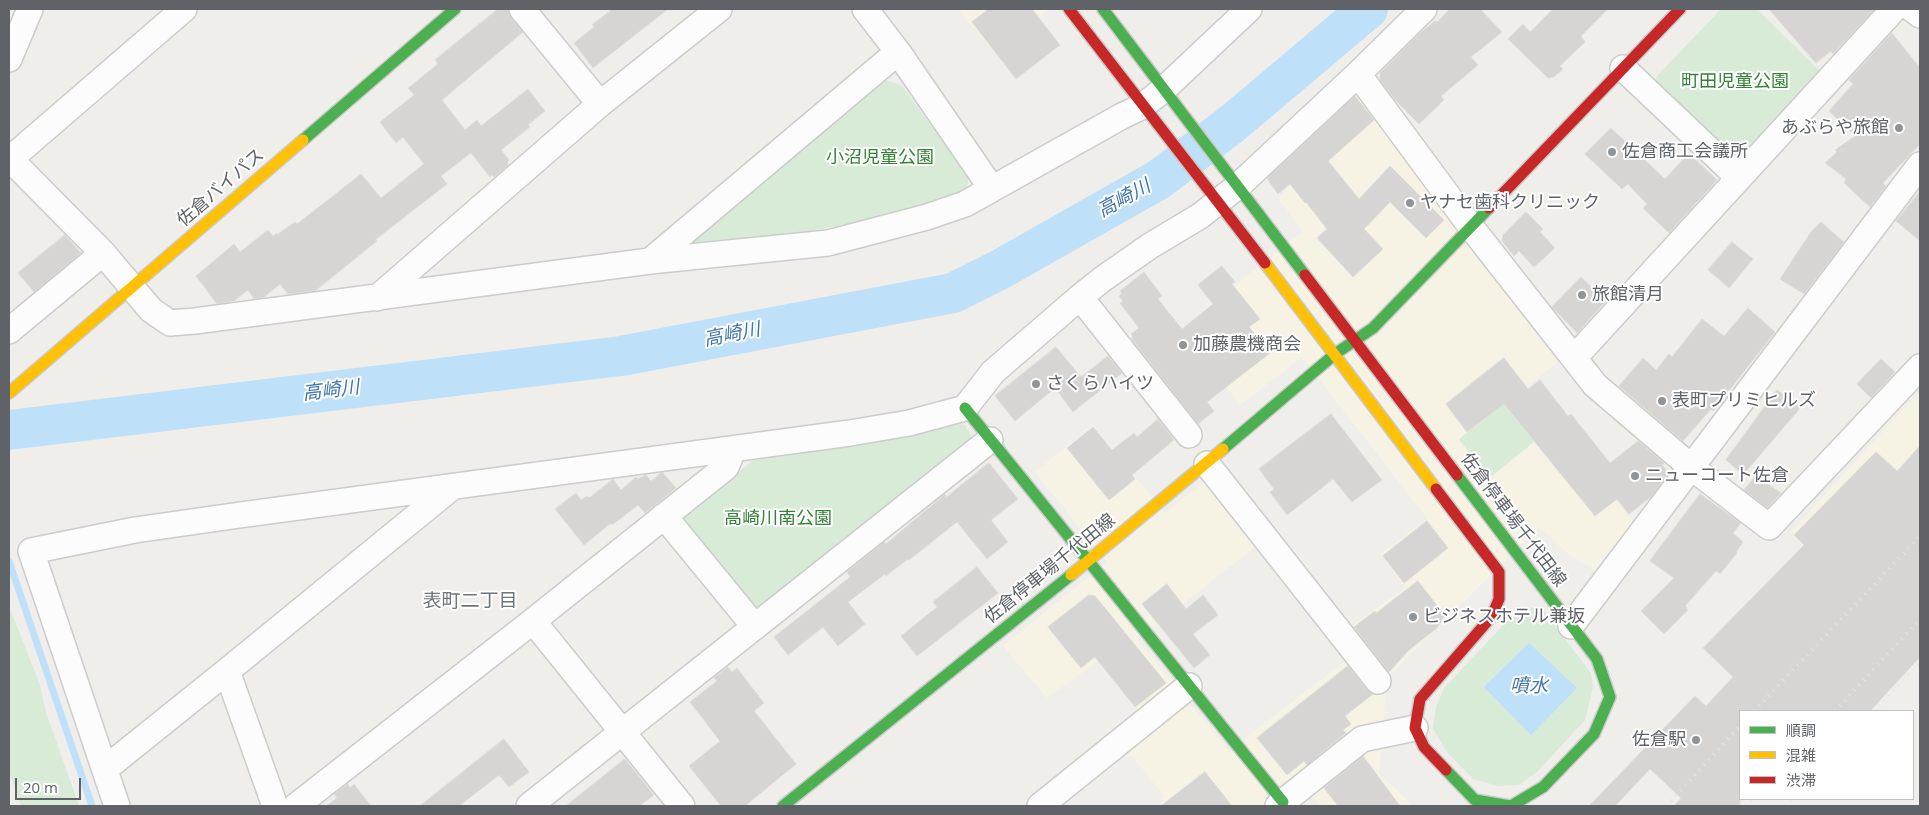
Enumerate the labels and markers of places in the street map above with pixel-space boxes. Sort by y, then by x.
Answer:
place label: あぶらや旅館 [1781,117,1889,139]
marker: あぶらや旅館 [1893,122,1905,134]
place label: 佐倉商工会議所 [1622,141,1748,163]
marker: 佐倉商工会議所 [1606,146,1618,158]
place label: ヤナセ歯科クリニック [1420,192,1600,214]
marker: ヤナセ歯科クリニック [1404,197,1416,209]
place label: 旅館清月 [1592,284,1664,306]
marker: 旅館清月 [1576,289,1588,301]
place label: 加藤農機商会 [1193,334,1301,356]
marker: 加藤農機商会 [1177,339,1189,351]
place label: さくらハイツ [1046,373,1154,395]
marker: さくらハイツ [1030,378,1042,390]
place label: 表町プリミヒルズ [1672,390,1816,412]
marker: 表町プリミヒルズ [1656,395,1668,407]
place label: ニューコート佐倉 [1645,465,1789,487]
marker: ニューコート佐倉 [1629,470,1641,482]
place label: ビジネスホテル兼坂 [1423,606,1585,628]
marker: ビジネスホテル兼坂 [1407,611,1419,623]
place label: 佐倉駅 [1632,729,1686,751]
marker: 佐倉駅 [1690,734,1702,746]

